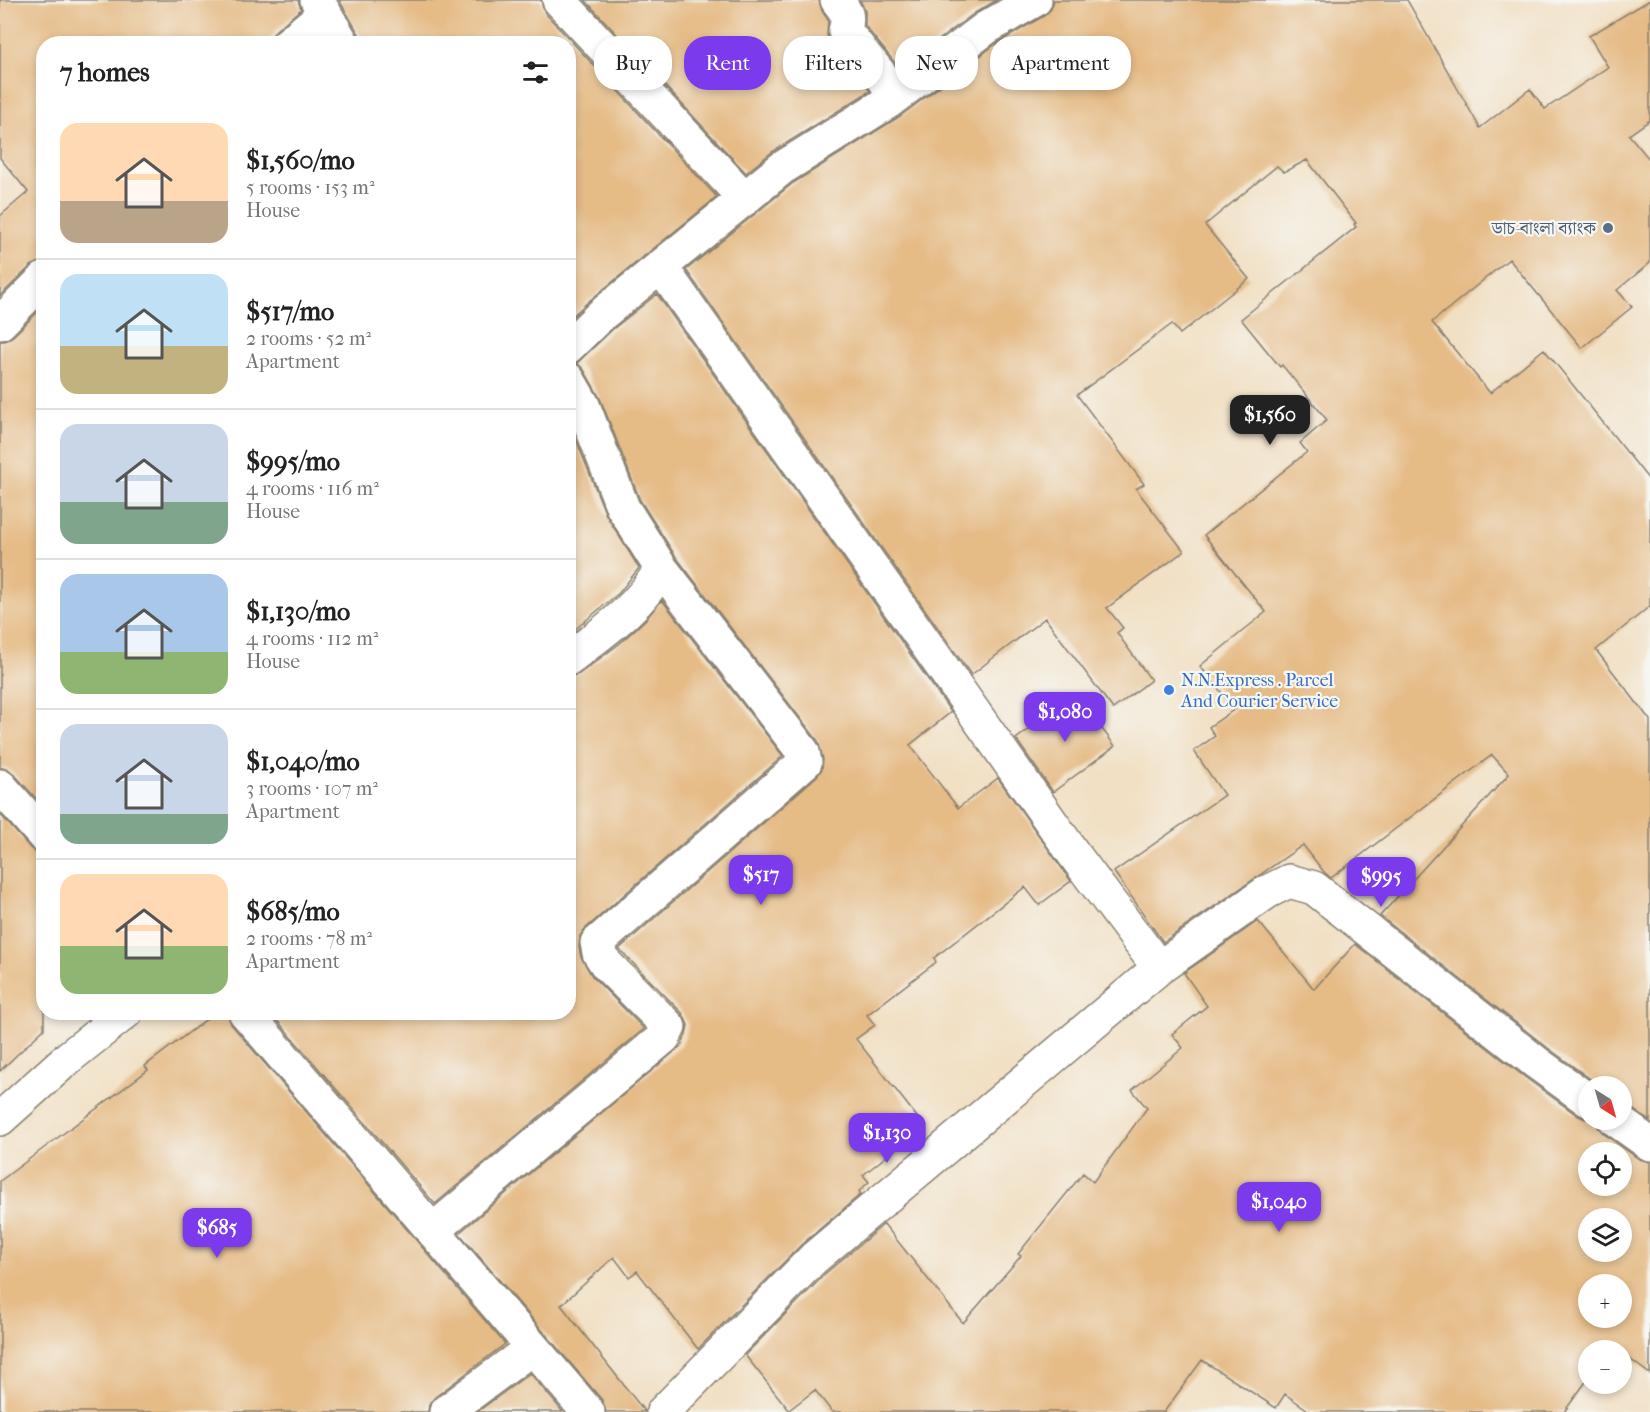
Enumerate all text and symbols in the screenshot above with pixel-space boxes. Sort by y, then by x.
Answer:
chip: Buy [594,36,672,90]
chip: Rent [684,36,771,90]
chip: Filters [783,36,883,90]
chip: New [895,36,978,90]
chip: Apartment [990,36,1131,90]
icon: filters [519,56,552,89]
text: 7 homes [60,57,150,88]
text: $1,560/mo [246,145,355,176]
icon: home [108,147,180,219]
text: 5 rooms · 153 m² [246,176,375,199]
text: House [246,199,300,222]
place label: ডাচ-বাংলা ব্যাংক [1491,218,1597,239]
marker: ডাচ-বাংলা ব্যাংক [1601,221,1615,235]
text: $517/mo [246,296,334,327]
icon: home [108,298,180,370]
text: 2 rooms · 52 m² [246,327,371,350]
text: Apartment [246,350,340,373]
pin: $1,560 [1221,395,1319,446]
text: $1,560 [1244,403,1296,426]
text: $995/mo [246,446,340,477]
icon: home [108,448,180,520]
text: 4 rooms · 116 m² [246,477,379,500]
text: House [246,500,300,523]
text: $1,130/mo [246,596,350,627]
icon: home [108,598,180,670]
text: 4 rooms · 112 m² [246,627,378,650]
text: House [246,650,300,673]
place label: N.N.Express . Parcel And Courier Service [1180,670,1338,712]
marker: N.N.Express . Parcel And Courier Service [1162,683,1176,697]
pin: $1,080 [1016,692,1114,743]
text: $1,080 [1038,700,1092,723]
text: $1,040/mo [246,746,360,777]
icon: home [108,748,180,820]
text: 3 rooms · 107 m² [246,777,378,800]
text: Apartment [246,800,340,823]
pin: $517 [725,855,797,906]
pin: $995 [1345,857,1417,908]
text: $517 [743,863,779,886]
text: $995 [1361,865,1401,888]
text: $685/mo [246,896,340,927]
icon: home [108,898,180,970]
text: 2 rooms · 78 m² [246,927,372,950]
text: Apartment [246,950,340,973]
north arrow [1578,1076,1632,1130]
map controls [1578,1076,1632,1394]
pin: $1,130 [838,1113,936,1164]
text: $1,130 [863,1121,911,1144]
button: locate [1578,1142,1632,1196]
pin: $1,040 [1230,1182,1328,1233]
text: $1,040 [1251,1190,1307,1213]
pin: $685 [181,1208,253,1259]
button: layers [1578,1208,1632,1262]
text: $685 [197,1216,237,1239]
button: + [1578,1274,1632,1328]
button: − [1578,1340,1632,1394]

